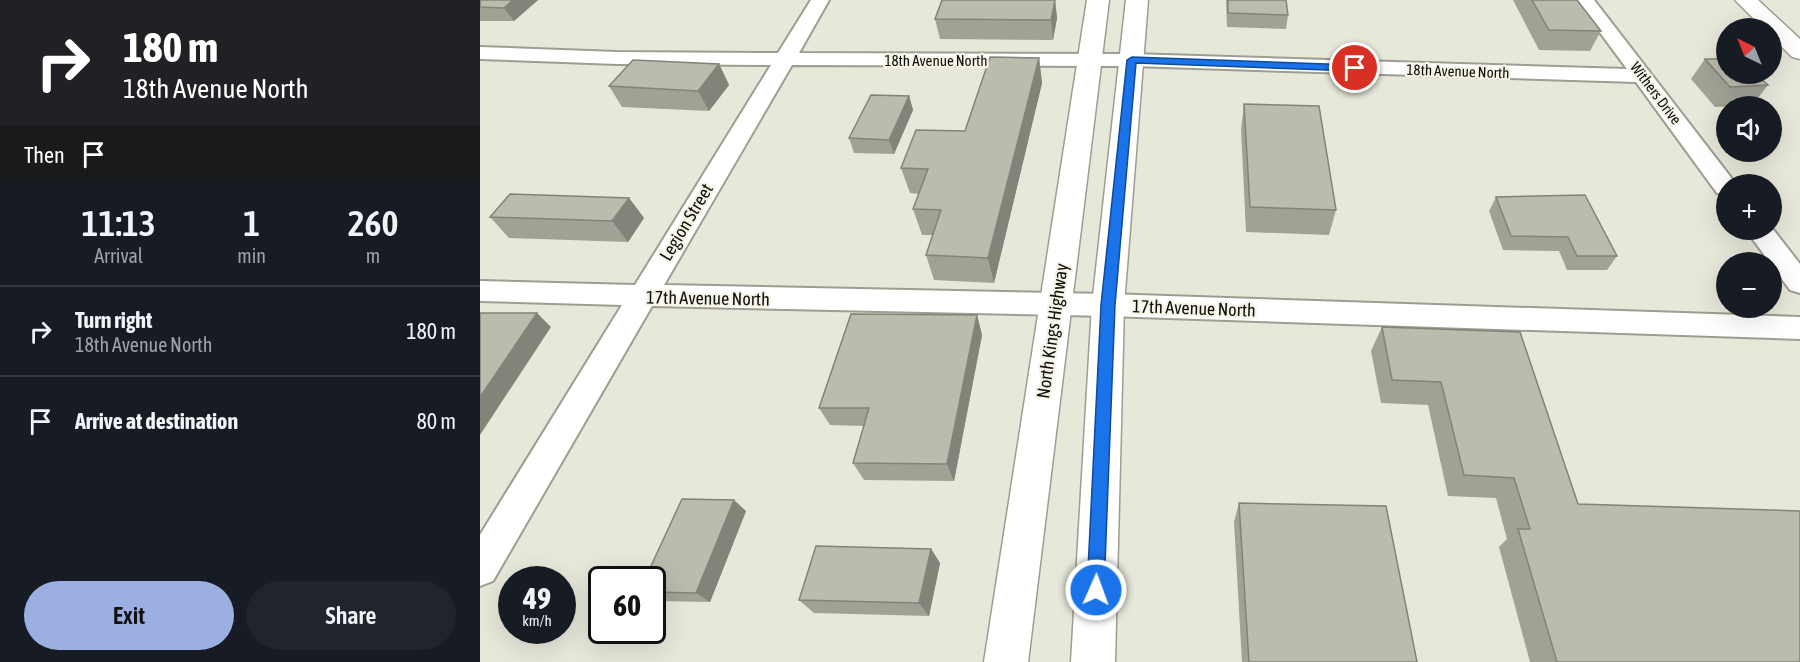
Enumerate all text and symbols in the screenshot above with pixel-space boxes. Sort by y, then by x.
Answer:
north arrow [1716,18,1782,84]
map controls [1716,18,1782,318]
text: 180 m [123,23,218,71]
icon: right [24,24,102,102]
pin [1329,42,1380,93]
icon: arrive [1338,51,1371,84]
street label: 18th Avenue North [884,52,988,69]
street label: Withers Drive [1627,58,1685,128]
street label: 18th Avenue North [1406,61,1510,81]
text: 18th Avenue North [123,73,309,104]
button: sound [1716,96,1782,162]
icon: arrive [77,138,110,171]
text: Then [24,142,65,168]
button: + [1716,174,1782,240]
street label: Legion Street [655,180,717,264]
text: 11:13 [82,202,156,244]
text: 1 [243,202,260,244]
text: 260 [348,202,398,244]
text: Arrival [94,244,143,267]
text: min [237,244,266,267]
text: m [366,244,380,267]
button: − [1716,252,1782,318]
street label: North Kings Highway [1032,262,1072,400]
street label: 17th Avenue North [646,286,770,310]
street label: 17th Avenue North [1132,295,1256,321]
text: Turn right [75,307,152,333]
icon: right [24,315,57,348]
text: 180 m [406,318,456,344]
text: 18th Avenue North [75,333,212,356]
icon: arrive [24,405,57,438]
text: Arrive at destination [75,408,238,434]
text: 80 m [416,408,456,434]
position arrow [1064,558,1128,622]
speed limit sign: 60 [588,566,666,644]
button: Exit [24,581,234,650]
button: Share [246,581,456,650]
text: 49 [523,581,551,615]
text: km/h [522,612,552,629]

